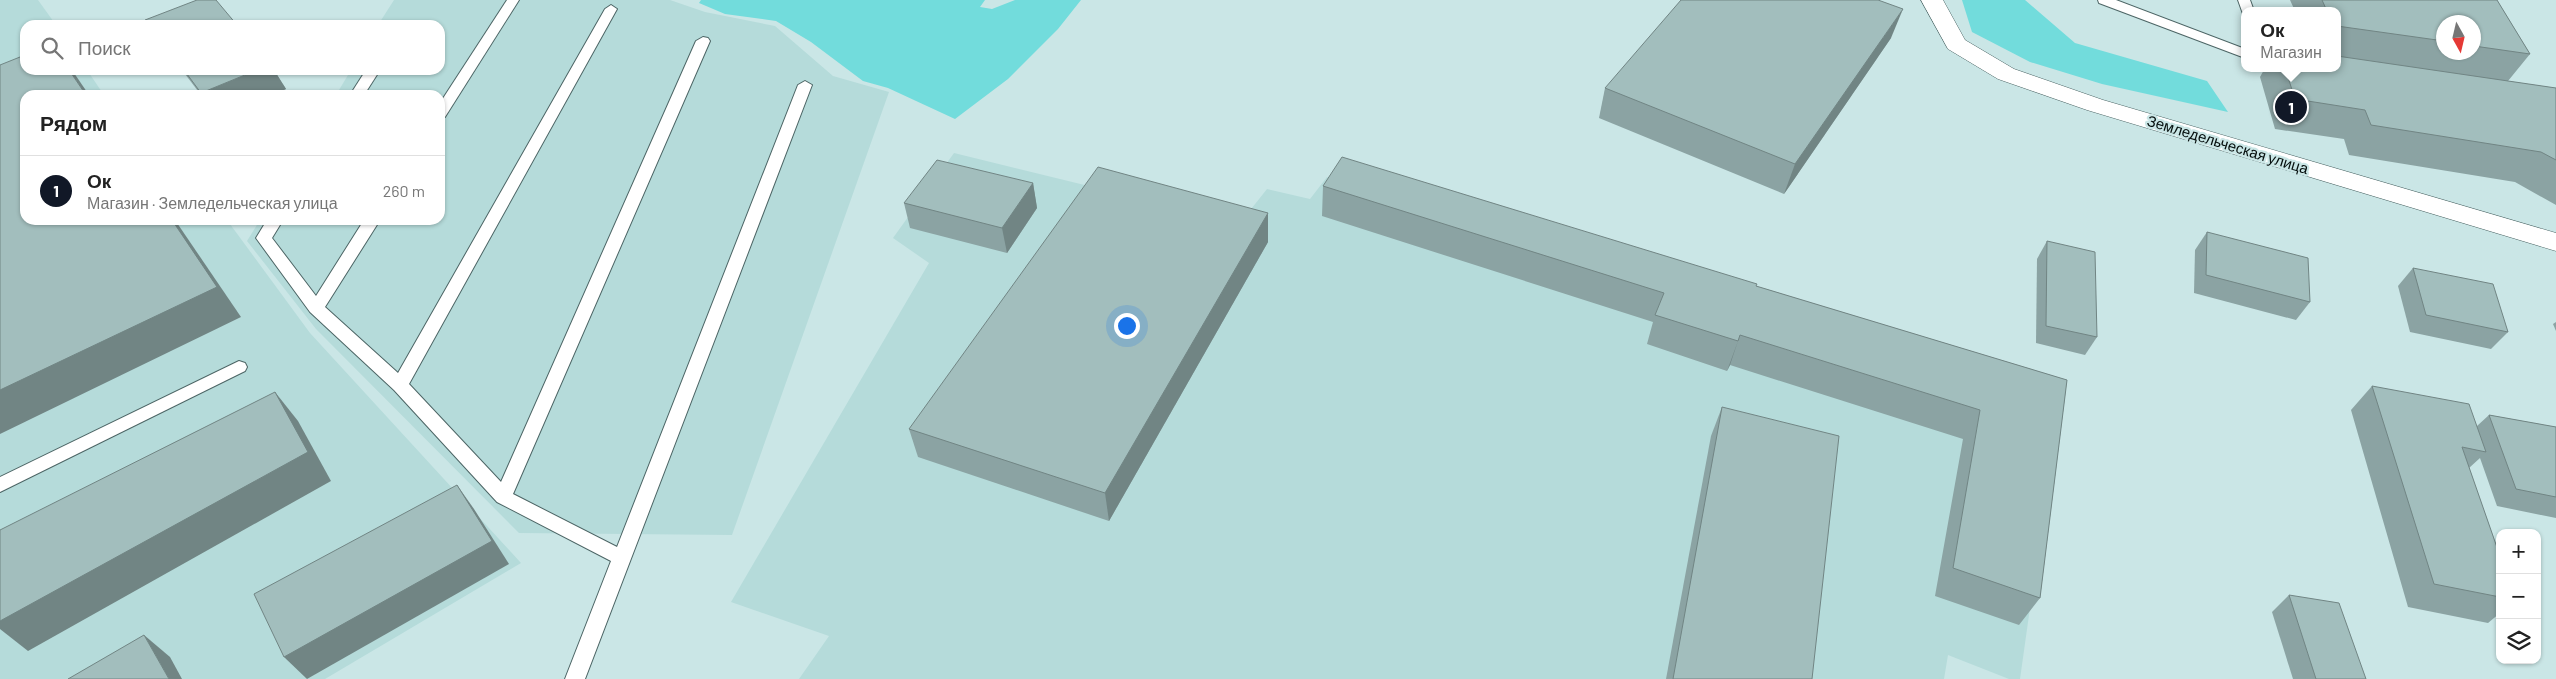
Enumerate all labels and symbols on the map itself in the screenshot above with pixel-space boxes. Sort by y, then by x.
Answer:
north arrow [2436,15,2481,60]
pin: 1 [2275,88,2307,126]
street label: Земледельческая улица [2145,111,2312,177]
your location [1114,313,1140,339]

